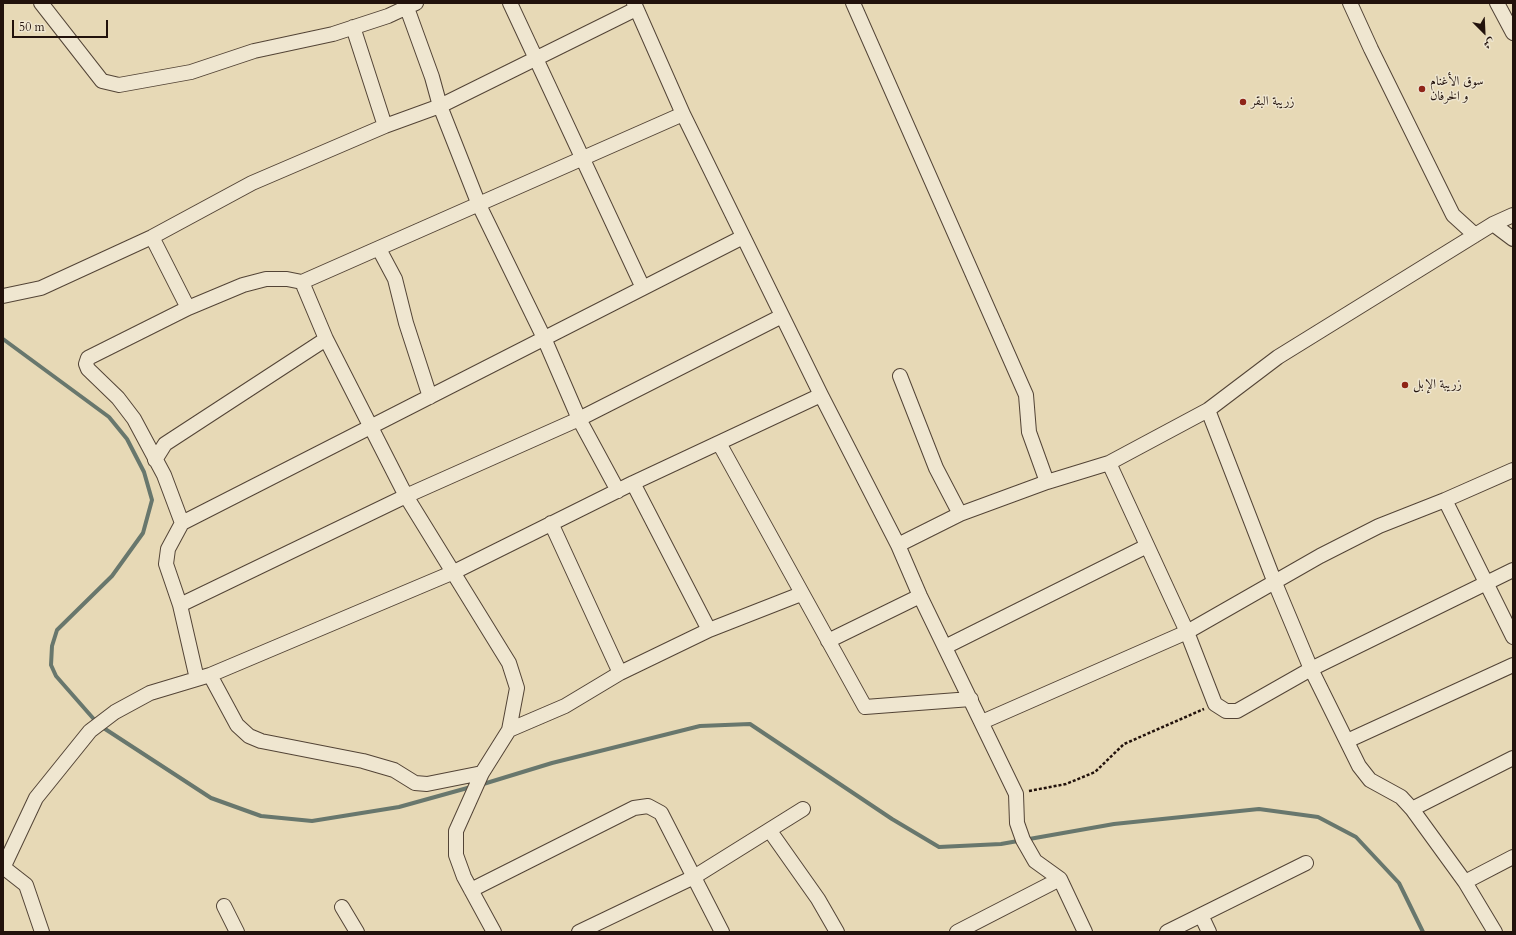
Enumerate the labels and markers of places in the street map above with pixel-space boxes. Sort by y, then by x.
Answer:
place label: سوق الأغنام و الخرفان [1430,74,1484,105]
marker: سوق الأغنام و الخرفان [1417,84,1427,94]
place label: زريبة البقر [1251,94,1295,110]
marker: زريبة البقر [1238,97,1248,107]
place label: زريبة الإبل [1413,377,1462,393]
marker: زريبة الإبل [1400,380,1410,390]

